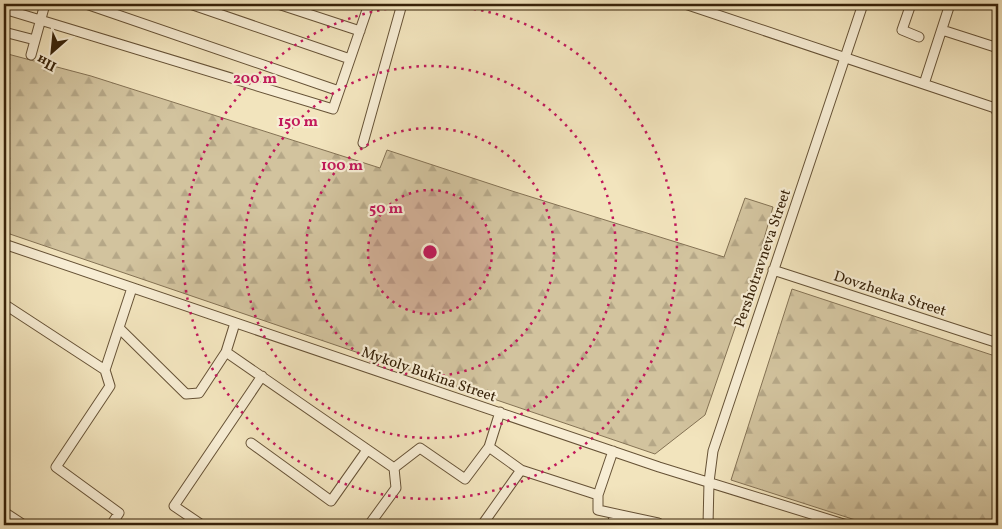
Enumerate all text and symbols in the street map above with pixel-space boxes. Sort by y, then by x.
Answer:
north arrow [28,28,78,78]
text: Пн [34,49,60,75]
text: 200 m [233,69,277,90]
text: 150 m [278,112,318,133]
text: 100 m [321,156,364,177]
street label: Pershotravneva Street [730,186,797,331]
text: 50 m [369,199,403,220]
centre of rings [421,243,439,261]
street label: Dovzhenka Street [831,266,949,323]
street label: Mykoly Bukina Street [358,342,499,408]

